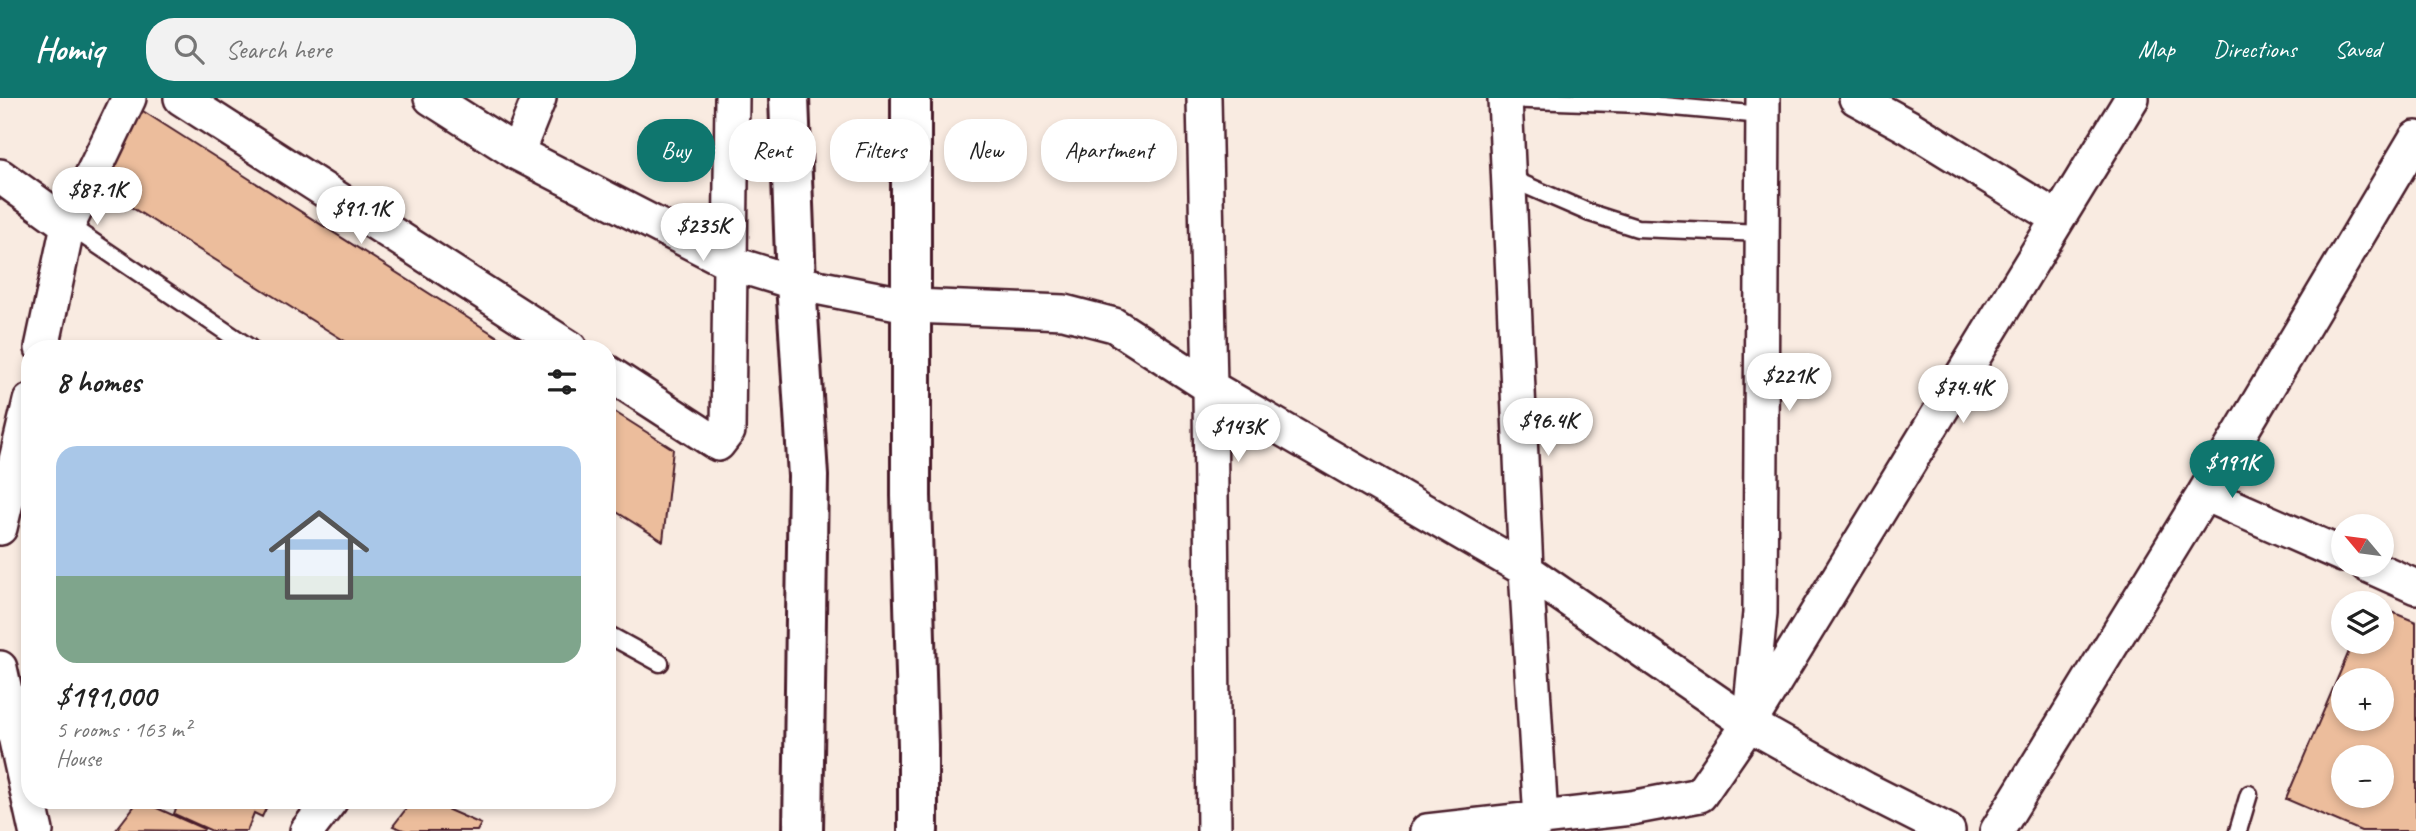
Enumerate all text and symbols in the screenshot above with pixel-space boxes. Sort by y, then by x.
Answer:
search box [146,18,636,81]
text: Homiq [35,28,104,70]
icon: search [170,30,208,68]
text: Search here [226,33,331,66]
text: Map [2138,34,2175,64]
text: Directions [2213,34,2296,64]
text: Saved [2334,34,2381,64]
chip: Buy [637,119,715,182]
chip: Rent [729,119,816,182]
chip: Filters [830,119,930,182]
chip: New [944,119,1027,182]
chip: Apartment [1041,119,1177,182]
pin: $87.1K [40,167,154,227]
text: $87.1K [68,175,126,204]
pin: $91.1K [304,186,418,246]
text: $91.1K [332,194,390,223]
pin: $235K [654,204,752,263]
text: $235K [677,211,729,240]
pin: $221K [1740,354,1838,413]
text: $221K [1762,361,1816,390]
text: 8 homes [56,363,141,401]
icon: filters [543,363,581,401]
pin: $74.4K [1906,366,2020,425]
text: $74.4K [1934,373,1992,402]
pin: $96.4K [1491,398,1605,458]
pin: $143K [1189,404,1287,464]
text: $96.4K [1519,406,1577,435]
text: $143K [1211,412,1265,441]
pin: $191K [2183,440,2281,500]
text: $191K [2206,448,2258,477]
icon: home [256,492,382,618]
north arrow [2331,514,2394,578]
map controls [2331,514,2394,808]
button: layers [2331,591,2394,654]
button: + [2331,668,2394,731]
text: $191,000 [56,677,156,715]
text: 5 rooms · 163 m² [56,715,191,744]
text: House [56,744,101,773]
button: − [2331,745,2394,808]

